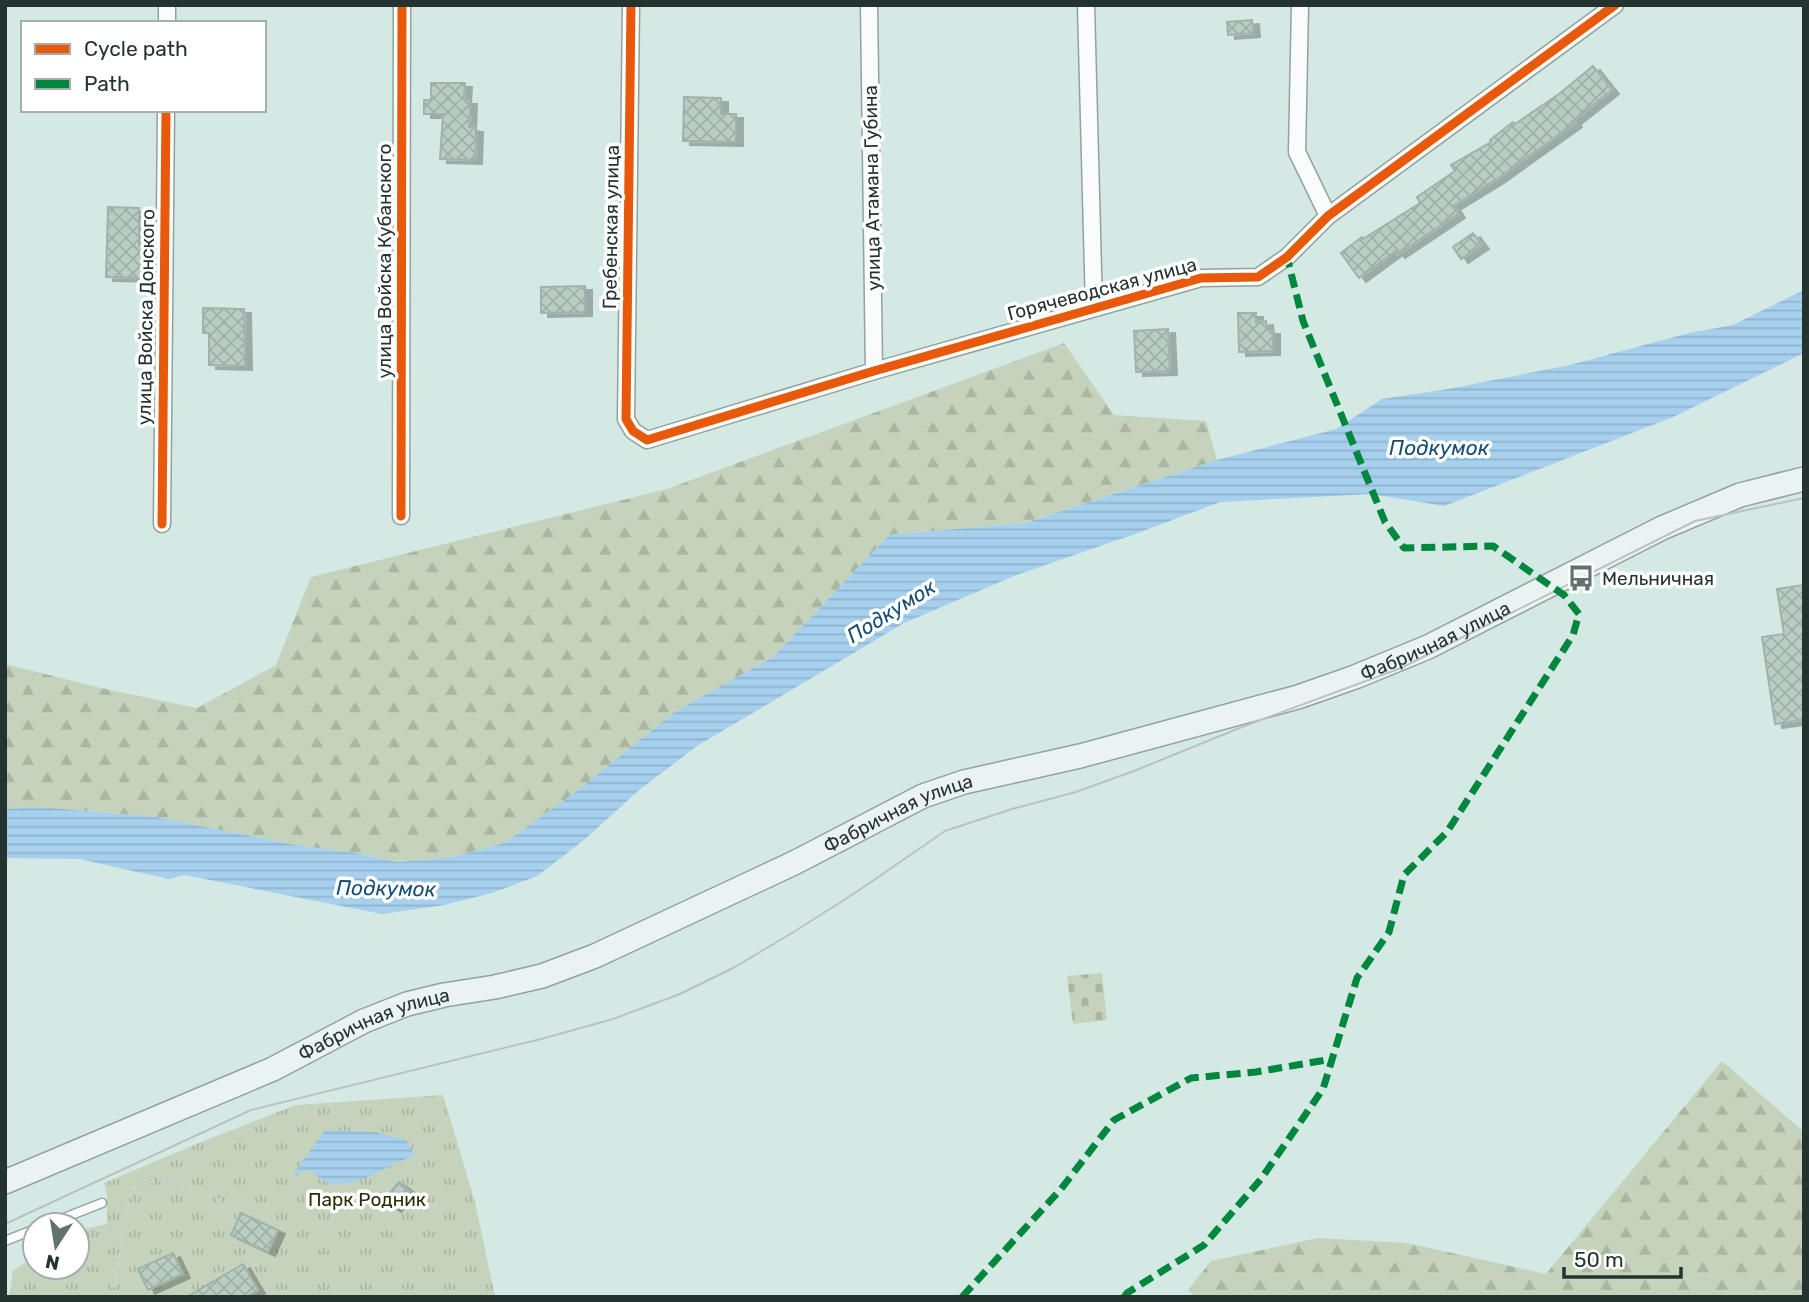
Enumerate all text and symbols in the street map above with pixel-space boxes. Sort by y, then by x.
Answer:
legend [21,21,266,112]
text: Cycle path [84,36,188,61]
text: Path [84,71,130,96]
street label: улица Атамана Губина [859,85,885,291]
street label: улица Войска Кубанского [373,144,396,379]
street label: Гребенская улица [598,145,624,309]
street label: улица Войска Донского [133,209,159,425]
street label: Горячеводская улица [1005,253,1199,325]
water label: Подкумок [1389,435,1490,460]
bus stop icon: Мельничная [1566,563,1596,593]
place label: Мельничная [1602,567,1714,590]
water label: Подкумок [842,574,941,648]
street label: Фабричная улица [1357,596,1514,685]
street label: Фабричная улица [819,769,975,857]
water label: Подкумок [336,875,437,901]
street label: Фабричная улица [294,983,451,1065]
park label: Парк Родник [308,1188,426,1211]
north arrow [21,1211,91,1281]
scale bar [1564,1236,1681,1280]
text: 50 m [1574,1247,1624,1272]
text: N [43,1249,62,1275]

